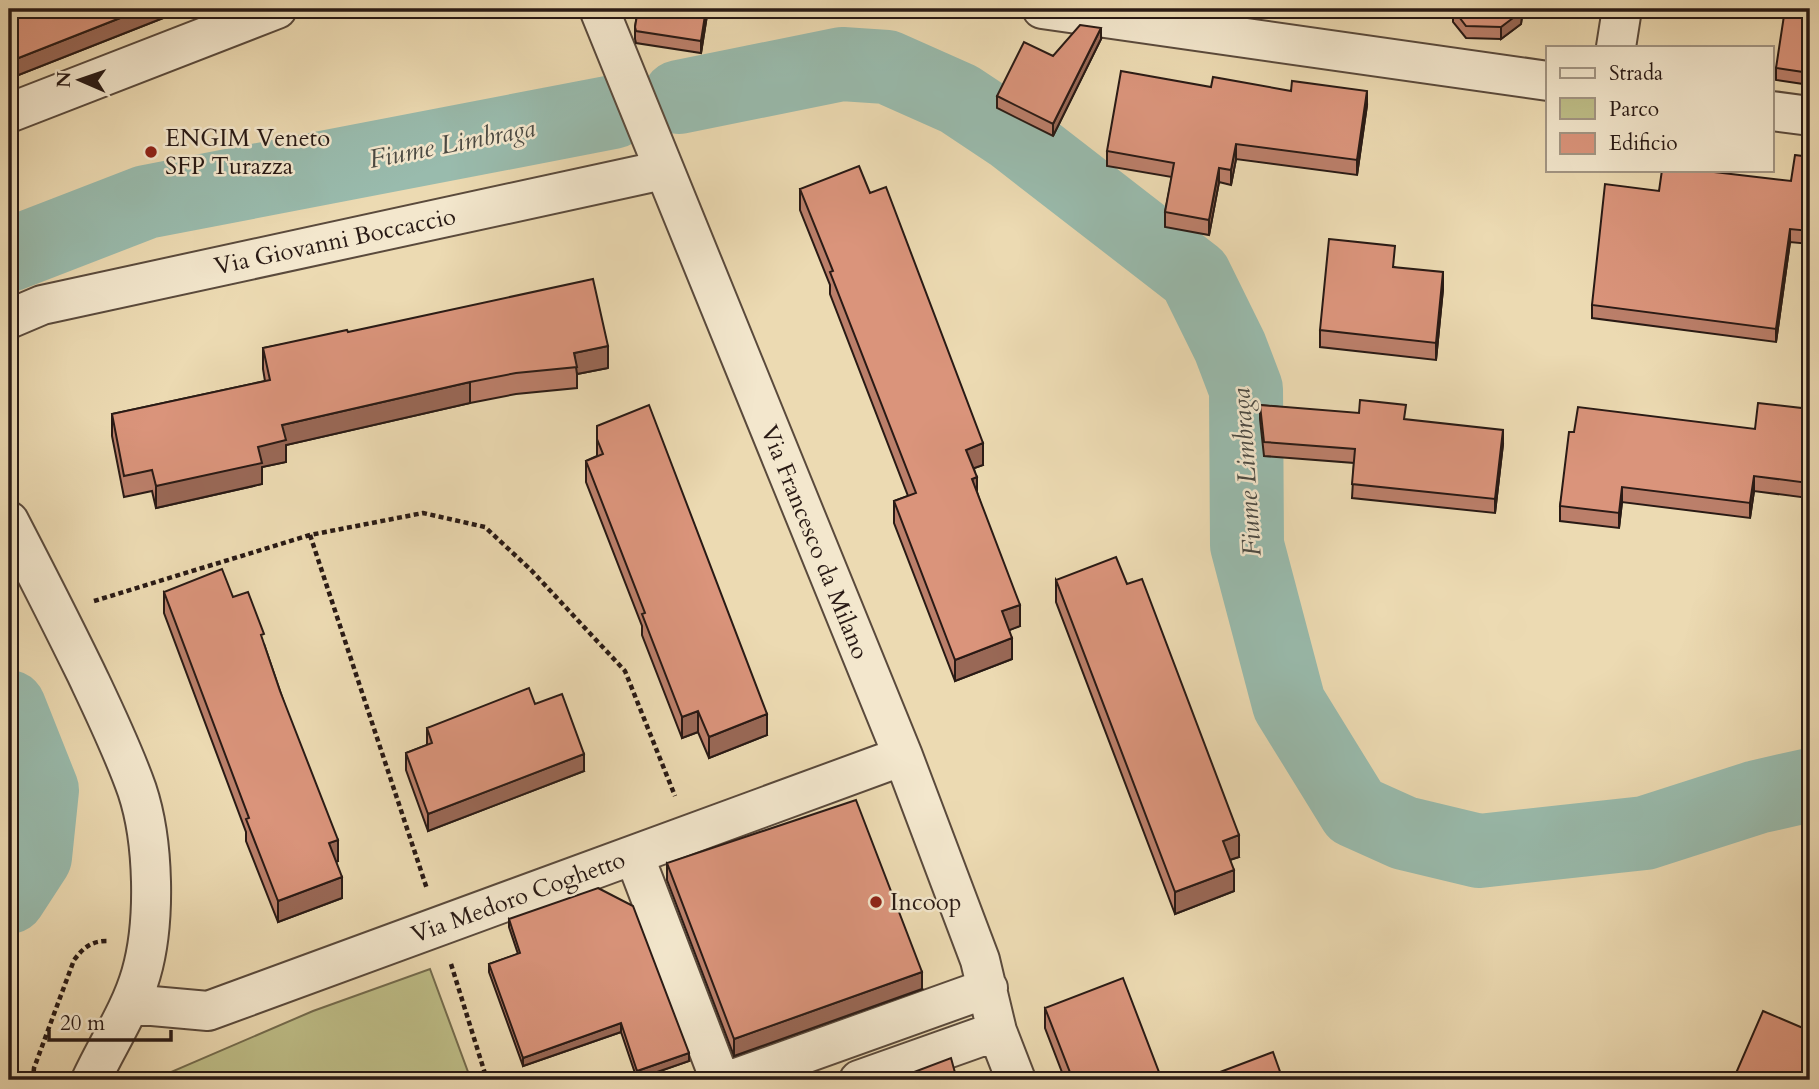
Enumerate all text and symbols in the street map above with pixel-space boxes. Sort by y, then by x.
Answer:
north arrow [46,46,116,116]
legend [1546,46,1773,172]
text: Strada [1609,59,1663,88]
text: N [51,70,77,88]
text: Parco [1609,95,1659,124]
water label: Fiume Limbraga [366,110,538,177]
place label: ENGIM Veneto SFP Turazza [165,122,330,183]
text: Edificio [1609,129,1678,158]
marker: ENGIM Veneto SFP Turazza [143,144,159,160]
street label: Via Giovanni Boccaccio [211,200,459,283]
water label: Fiume Limbraga [1223,386,1270,557]
street label: Via Francesco da Milano [752,420,877,664]
street label: Via Medoro Coghetto [407,843,630,952]
place label: Incoop [890,886,962,919]
marker: Incoop [868,894,884,910]
scale bar [49,998,172,1042]
text: 20 m [60,1009,105,1038]

